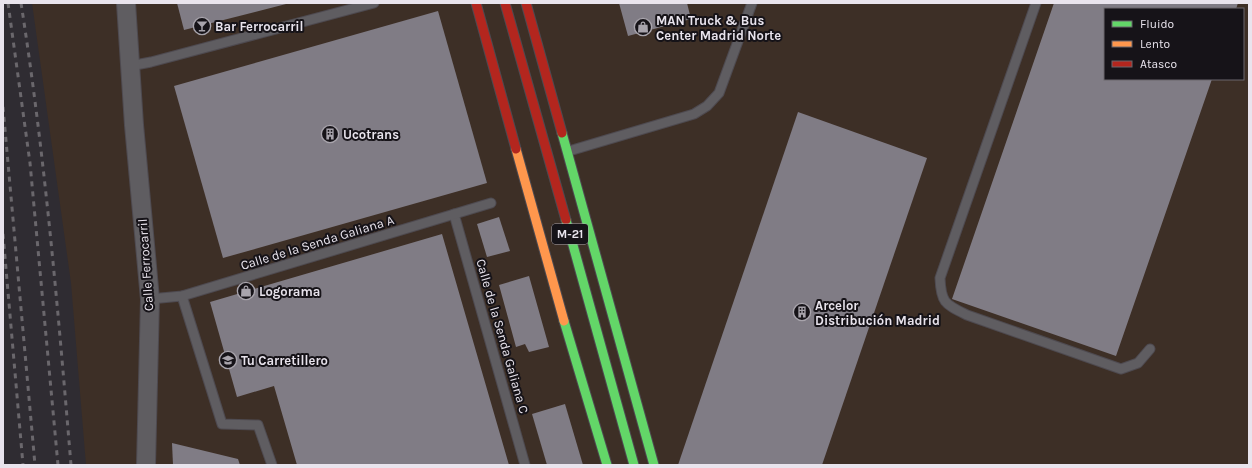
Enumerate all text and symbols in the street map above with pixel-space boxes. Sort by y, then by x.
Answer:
legend [1104,8,1244,80]
place label: MAN Truck & Bus Center Madrid Norte [656,13,781,43]
bar icon: Bar Ferrocarril [192,16,212,36]
shop icon: MAN Truck & Bus Center Madrid Norte [633,17,653,37]
text: Fluido [1140,17,1174,31]
place label: Bar Ferrocarril [215,19,303,34]
text: Lento [1140,37,1170,51]
text: Atasco [1140,57,1177,71]
building icon: Ucotrans [320,124,340,144]
place label: Ucotrans [343,127,399,142]
street label: Calle de la Senda Galiana A [239,212,396,273]
street label: Calle Ferrocarril [135,218,156,312]
road number: M-21 [552,224,588,244]
street label: Calle de la Senda Galiana C [473,257,532,415]
shop icon: Logorama [236,281,256,301]
place label: Logorama [259,284,320,299]
place label: Arcelor Distribución Madrid [815,298,940,328]
building icon: Arcelor Distribución Madrid [792,302,812,322]
school or university icon: Tu Carretillero [218,350,238,370]
place label: Tu Carretillero [241,353,328,368]

